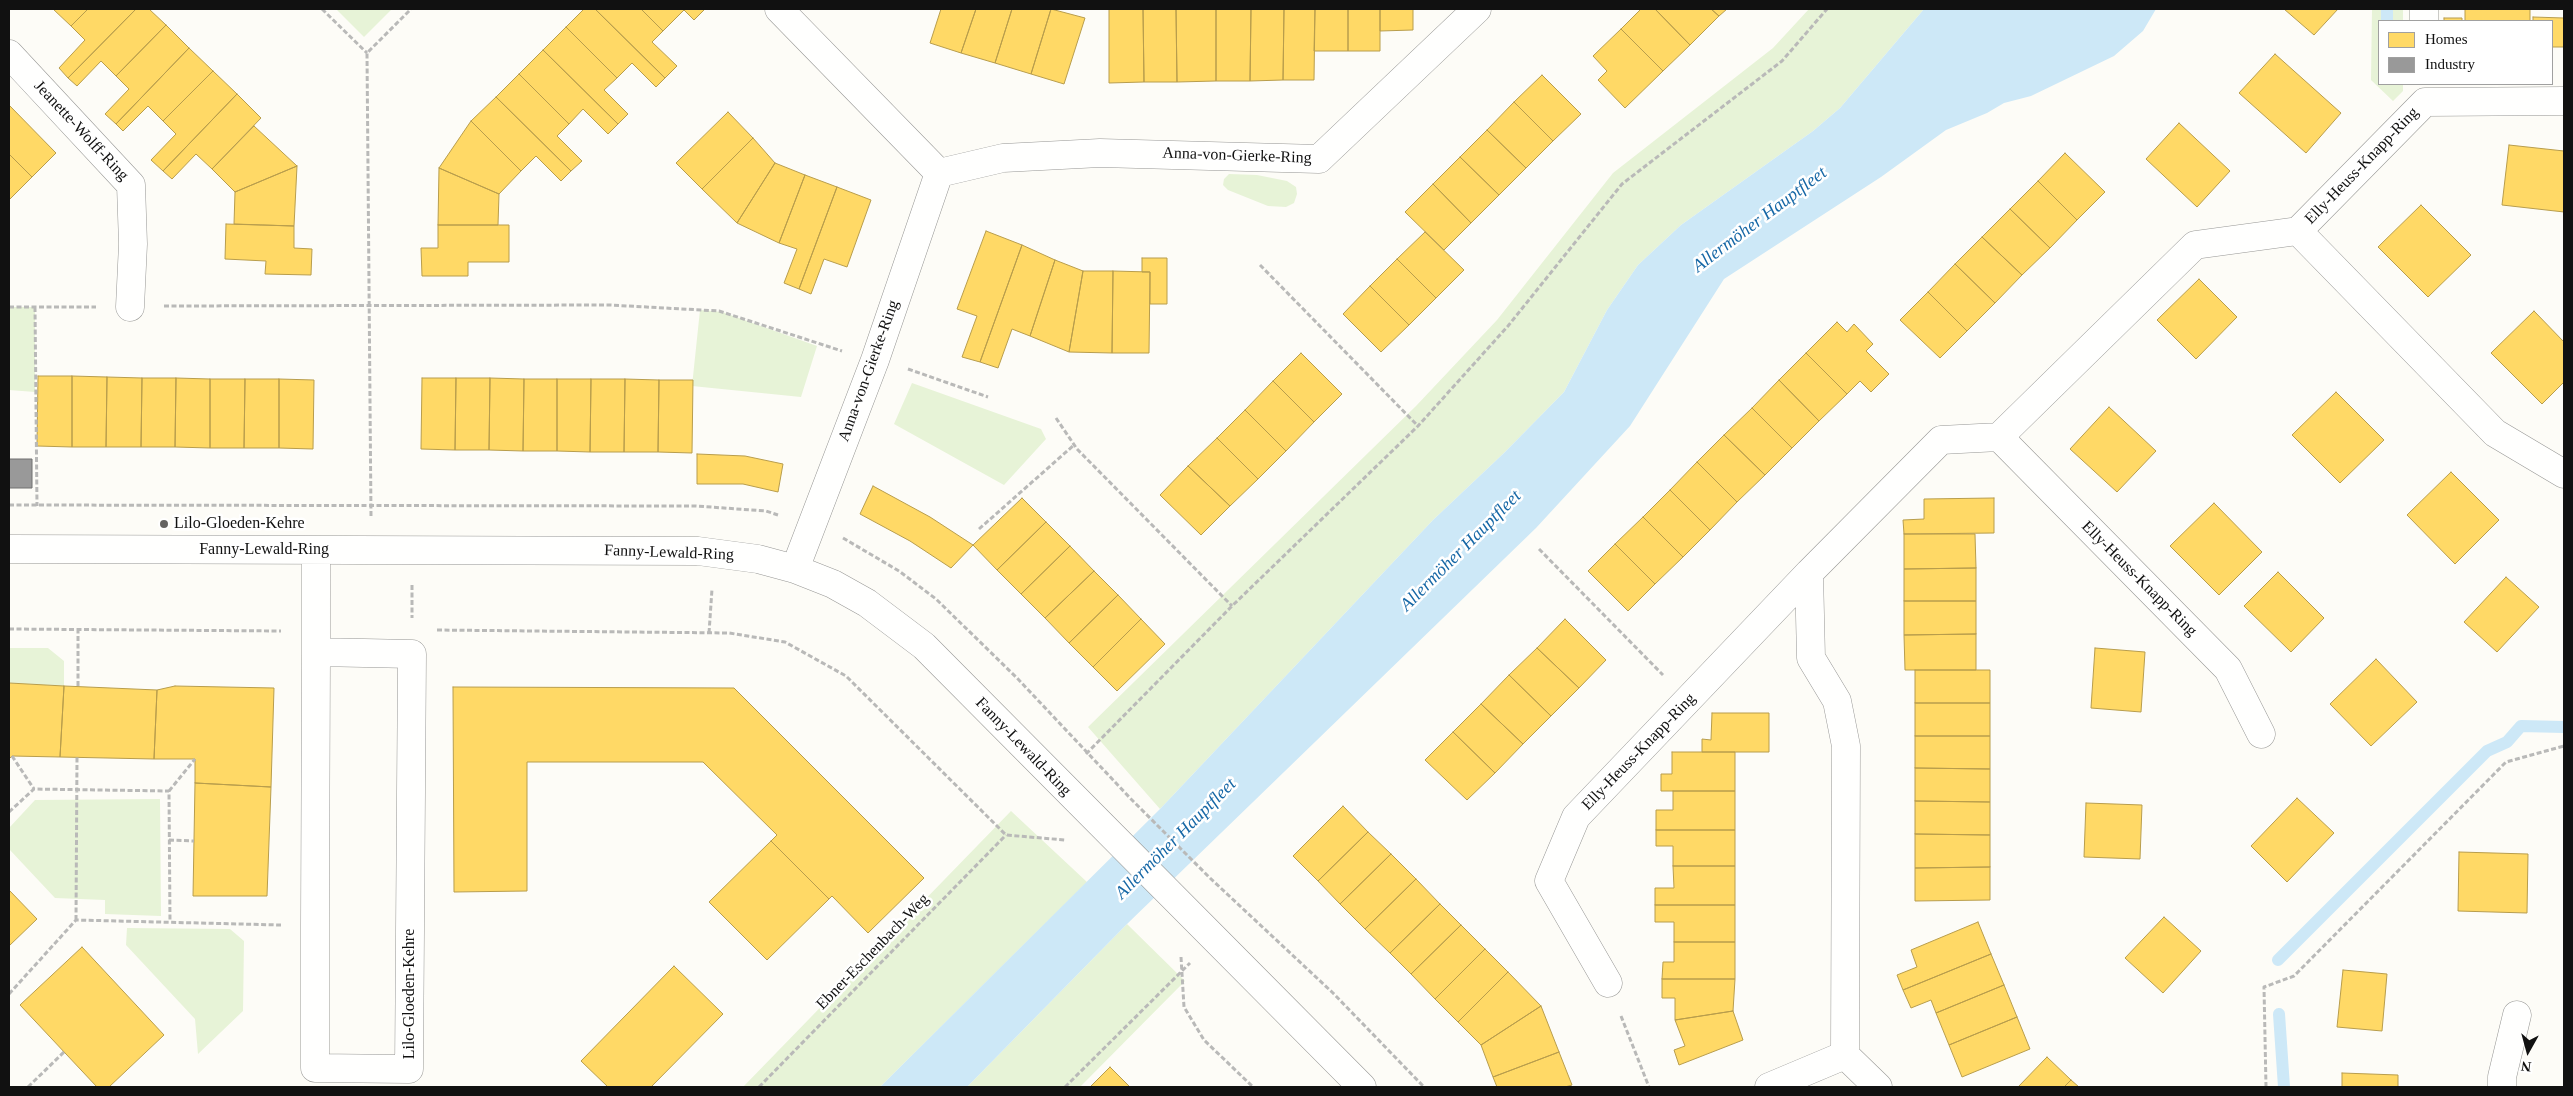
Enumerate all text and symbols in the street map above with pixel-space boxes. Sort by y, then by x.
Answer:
legend [2378,20,2553,85]
text: Homes [2425,31,2468,47]
text: Industry [2425,56,2475,72]
street label: Jeanette-Wolff-Ring [30,77,132,185]
street label: Elly-Heuss-Knapp-Ring [2301,103,2423,229]
street label: Anna-von-Gierke-Ring [1162,144,1312,168]
water label: Allermöher Hauptfleet [1689,162,1831,278]
street label: Anna-von-Gierke-Ring [834,298,904,444]
water label: Allermöher Hauptfleet [1396,486,1526,616]
place label: Lilo-Gloeden-Kehre [174,514,305,534]
street label: Elly-Heuss-Knapp-Ring [2077,517,2201,641]
marker: Lilo-Gloeden-Kehre [158,518,170,530]
street label: Fanny-Lewald-Ring [199,540,329,560]
street label: Fanny-Lewald-Ring [604,541,734,565]
street label: Elly-Heuss-Knapp-Ring [1578,689,1700,815]
street label: Fanny-Lewald-Ring [971,694,1075,800]
water label: Allermöher Hauptfleet [1111,774,1241,904]
street label: Ebner-Eschenbach-Weg [813,890,933,1014]
street label: Lilo-Gloeden-Kehre [400,929,420,1059]
north arrow [2503,1026,2553,1076]
text: N [2520,1058,2532,1074]

